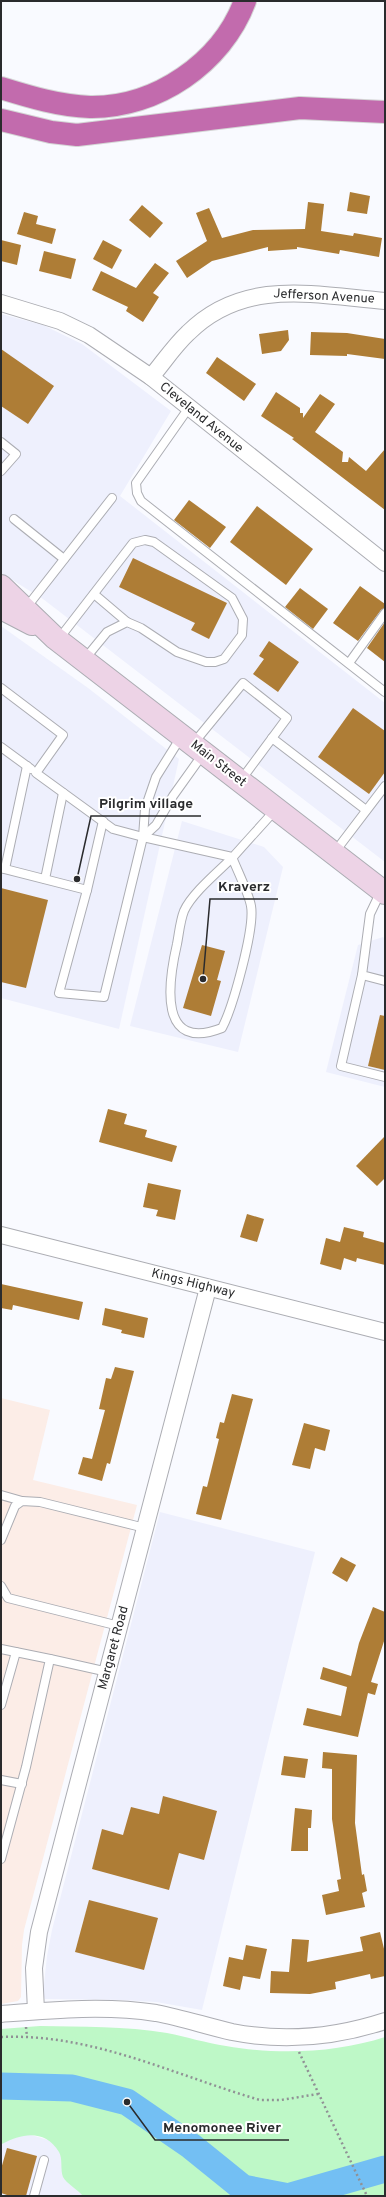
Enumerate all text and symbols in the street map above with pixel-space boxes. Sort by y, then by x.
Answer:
street label: Jefferson Avenue [273,286,375,308]
street label: Cleveland Avenue [156,379,246,457]
street label: Main Street [187,737,249,791]
callout: Pilgrim village [91,790,201,816]
text: Pilgrim village [99,796,193,813]
callout: Kraverz [210,873,278,899]
text: Kraverz [218,879,270,896]
street label: Kings Highway [150,1266,237,1302]
street label: Margaret Road [95,1604,133,1692]
callout: Menomonee River [155,2114,289,2140]
text: Menomonee River [163,2120,281,2137]

